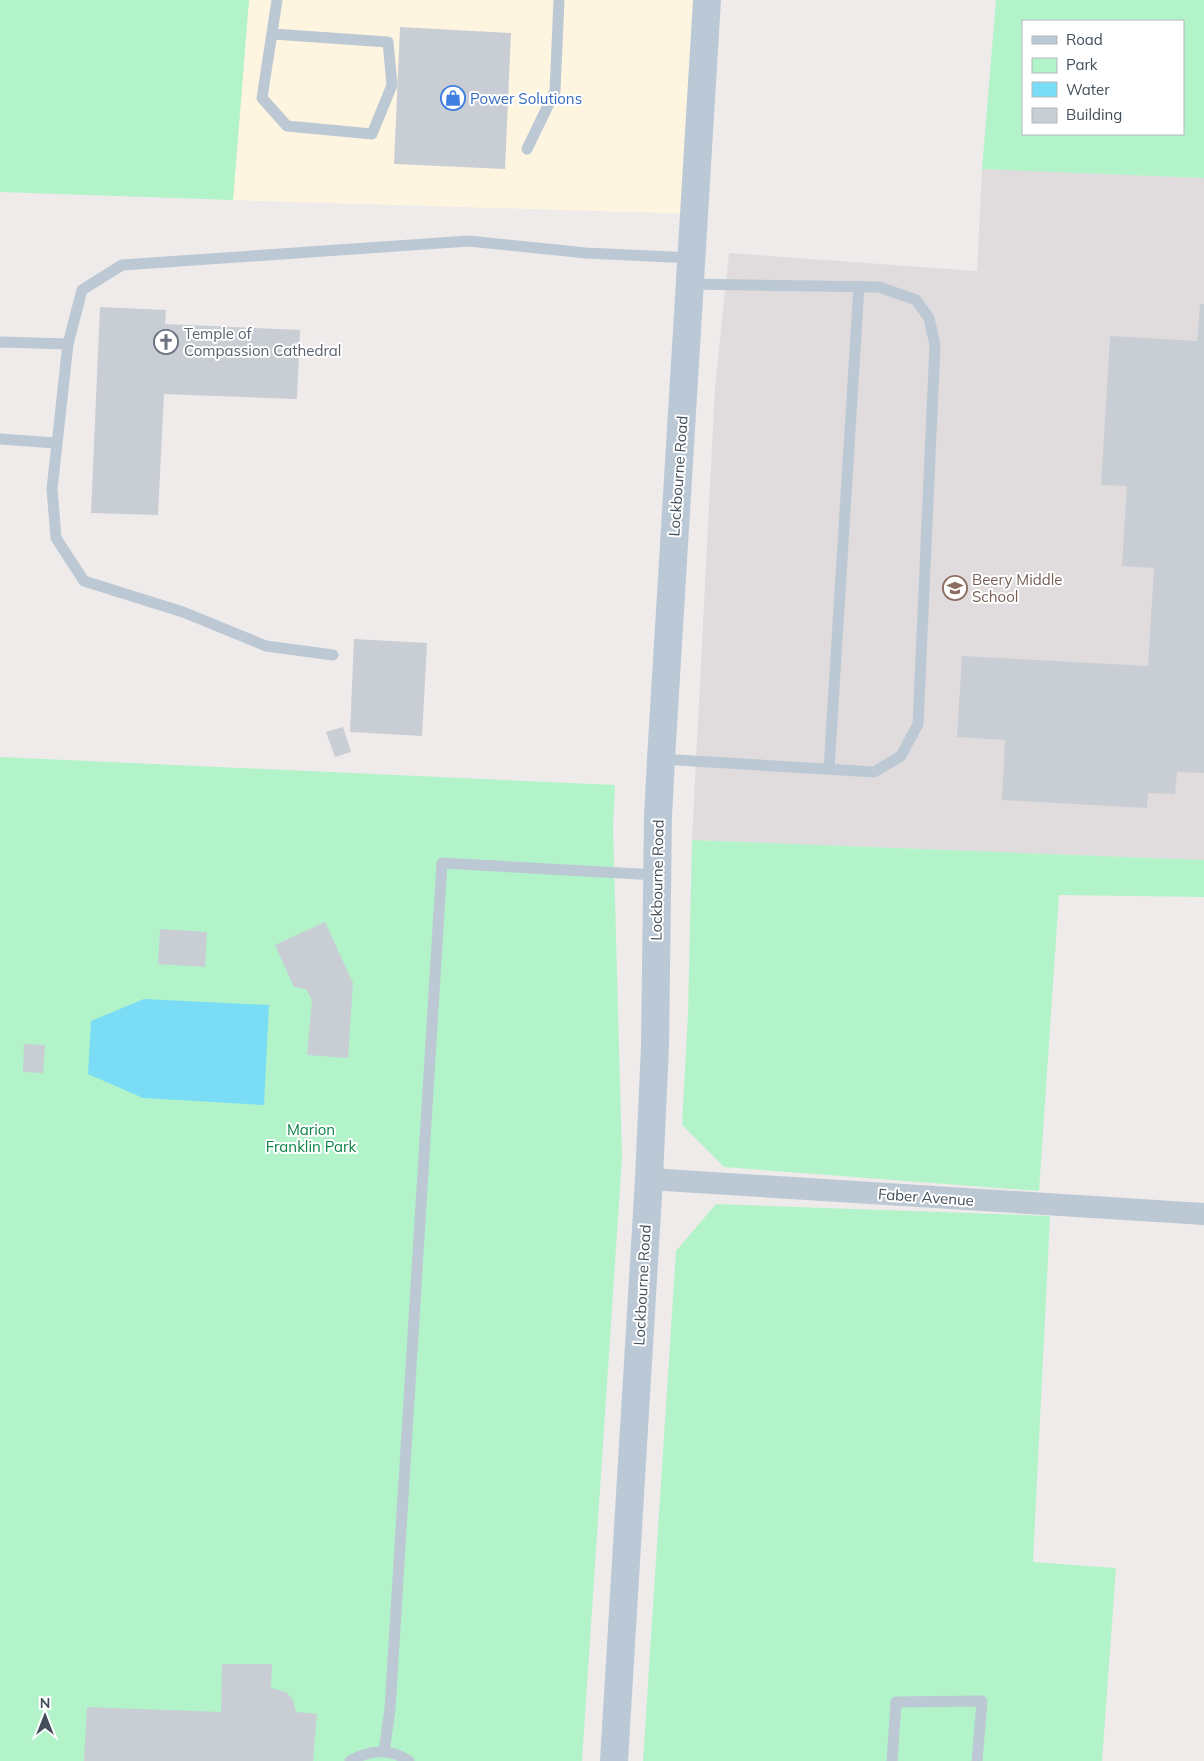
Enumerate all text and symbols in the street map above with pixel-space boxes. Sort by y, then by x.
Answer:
legend [1022,20,1184,135]
text: Road [1066,30,1103,49]
text: Park [1066,55,1098,74]
text: Water [1066,80,1110,99]
shop icon: Power Solutions [440,85,466,111]
place label: Power Solutions [470,89,582,108]
text: Building [1066,105,1122,124]
place label: Temple of Compassion Cathedral [184,324,341,360]
church icon: Temple of Compassion Cathedral [153,329,179,355]
street label: Lockbourne Road [664,415,692,537]
place label: Beery Middle School [972,570,1062,606]
school or university icon: Beery Middle School [942,575,968,601]
street label: Lockbourne Road [646,819,668,941]
park label: Marion Franklin Park [266,1120,357,1156]
street label: Faber Avenue [878,1184,974,1210]
street label: Lockbourne Road [629,1224,655,1346]
north arrow [20,1691,70,1741]
text: N [40,1694,50,1712]

